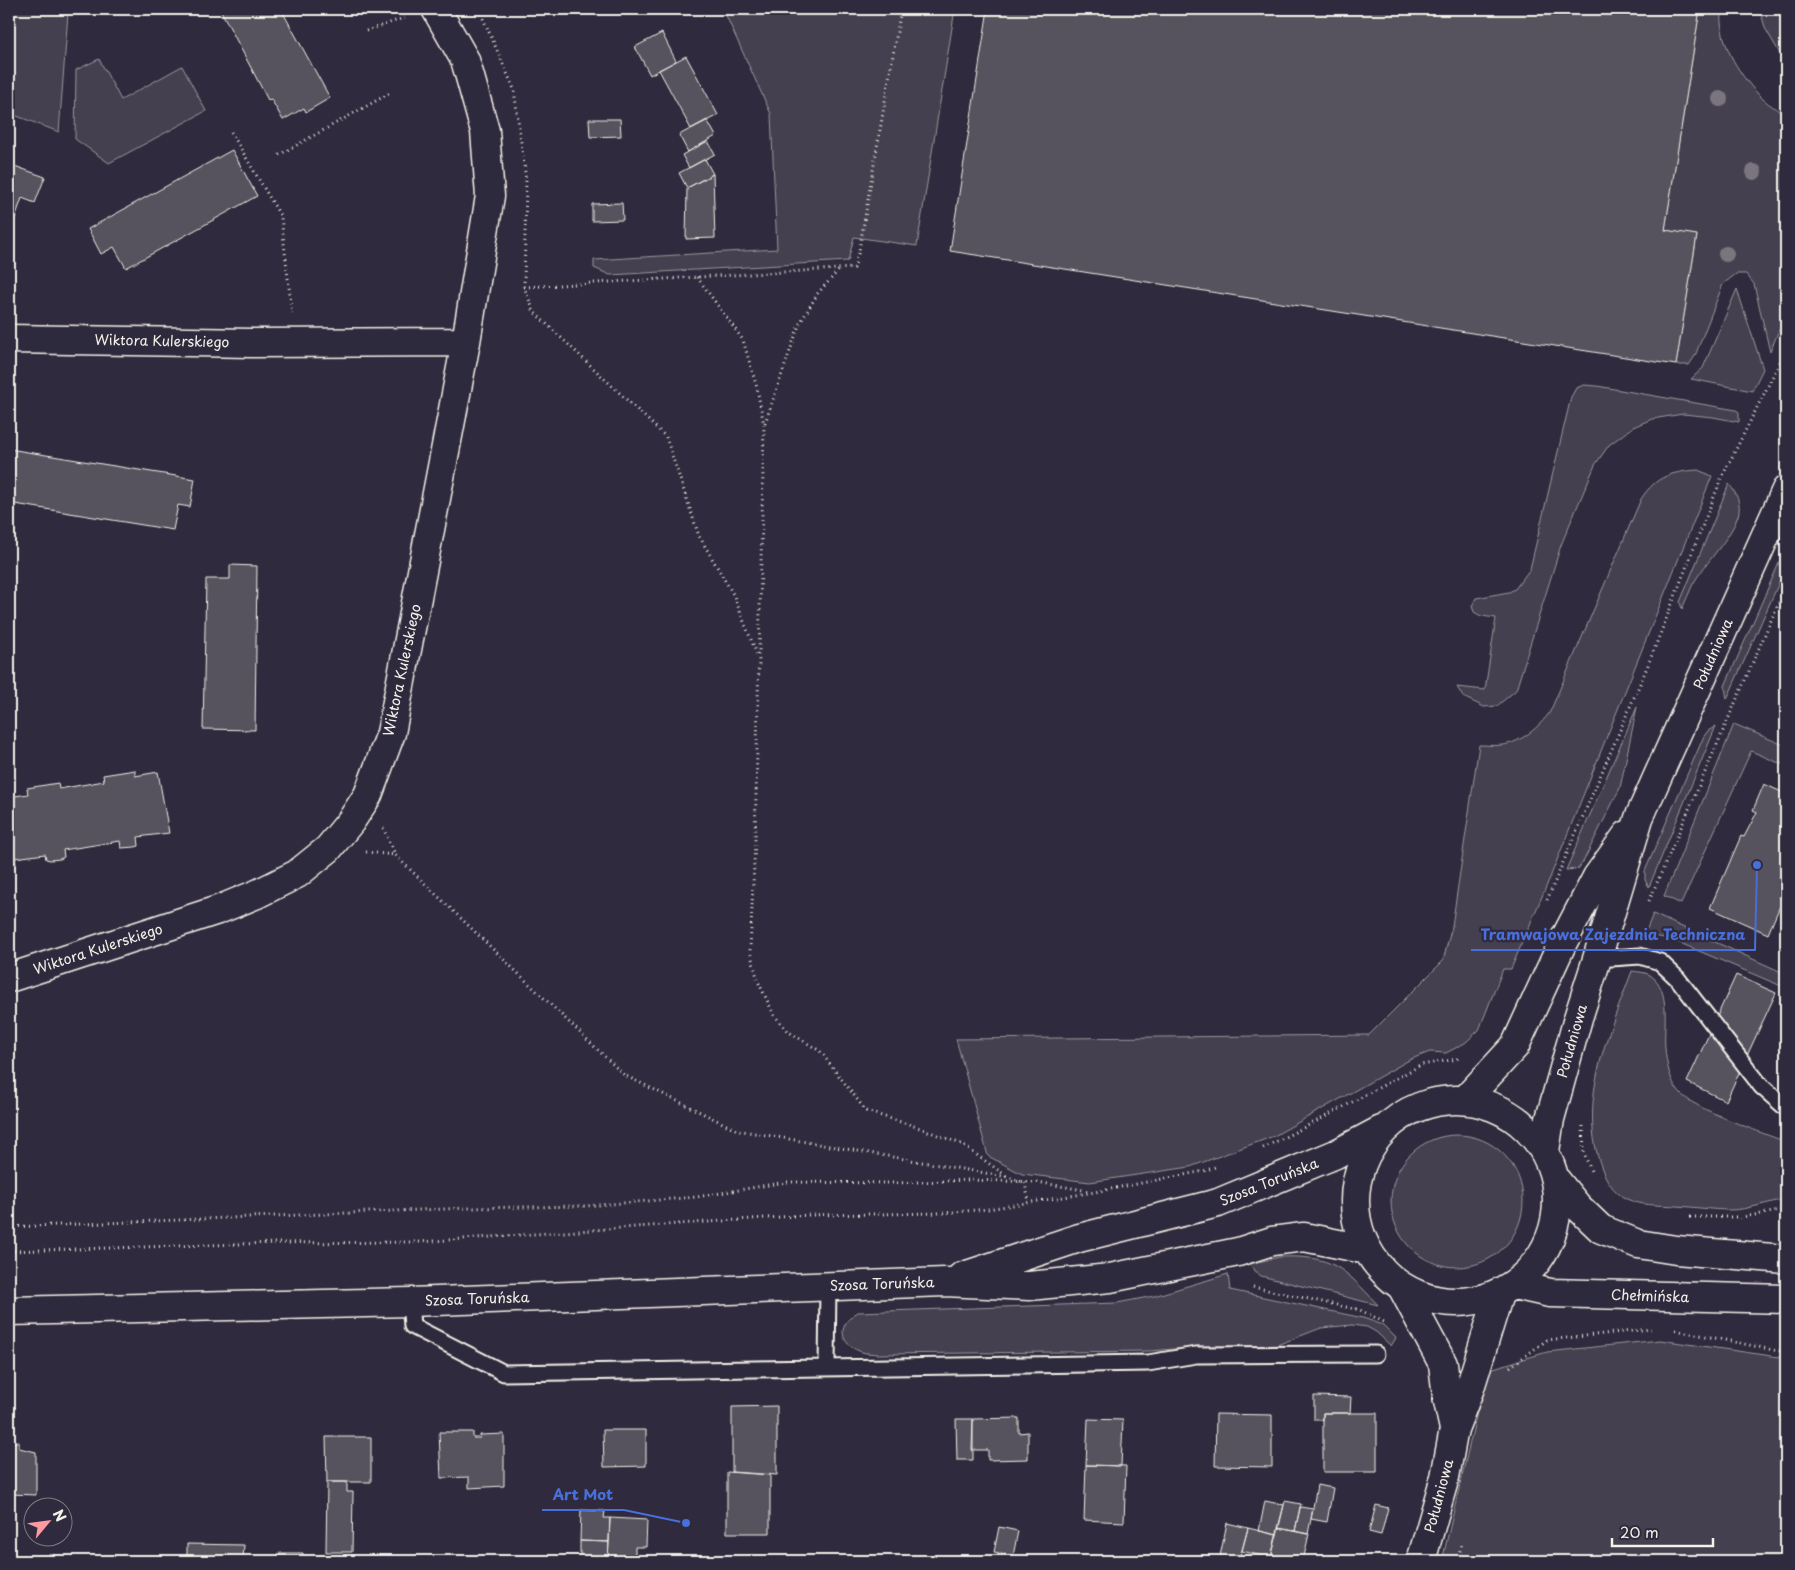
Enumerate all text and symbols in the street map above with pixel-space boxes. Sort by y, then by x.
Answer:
street label: Wiktora Kulerskiego [94,329,230,352]
street label: Wiktora Kulerskiego [377,602,426,738]
street label: Południowa [1688,615,1738,693]
street label: Wiktora Kulerskiego [31,918,165,979]
callout: Tramwajowa Zajezdnia Techniczna [1471,920,1755,950]
text: Tramwajowa Zajezdnia Techniczna [1480,922,1746,945]
street label: Południowa [1551,1001,1592,1080]
street label: Szosa Toruńska [1216,1152,1321,1211]
street label: Szosa Toruńska [829,1271,935,1296]
street label: Chełmińska [1610,1284,1690,1307]
street label: Szosa Toruńska [424,1286,530,1311]
street label: Południowa [1419,1456,1459,1535]
callout: Art Mot [542,1480,624,1510]
text: Art Mot [552,1482,613,1505]
north arrow [22,1498,72,1548]
text: N [48,1506,72,1525]
scale bar [1612,1515,1714,1547]
text: 20 m [1620,1520,1659,1543]

